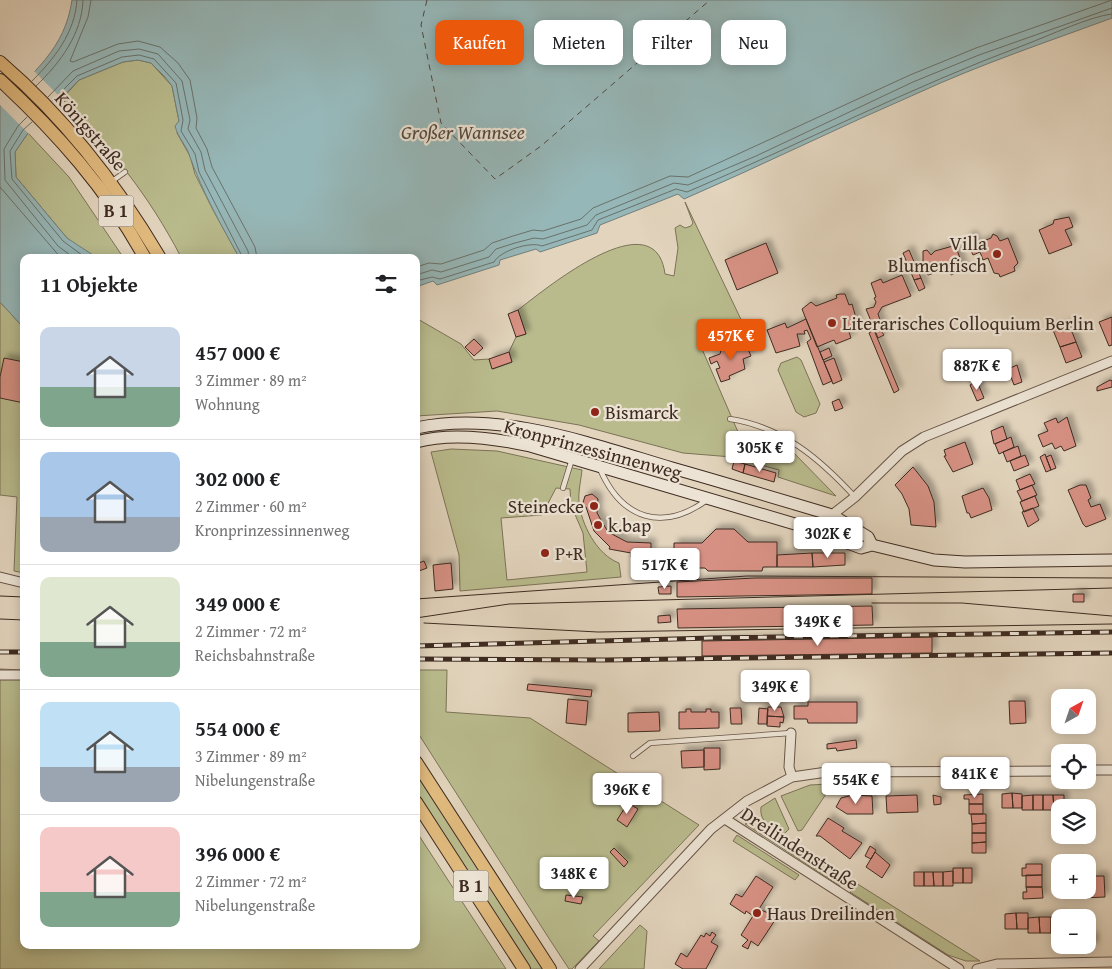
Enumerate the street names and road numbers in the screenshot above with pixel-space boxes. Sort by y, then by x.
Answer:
street label: Königstraße [49,85,134,177]
road number: B 1 [98,196,134,227]
street label: Kronprinzessinnenweg [501,412,686,486]
street label: Dreilindenstraße [736,799,864,897]
road number: B 1 [454,870,488,901]

